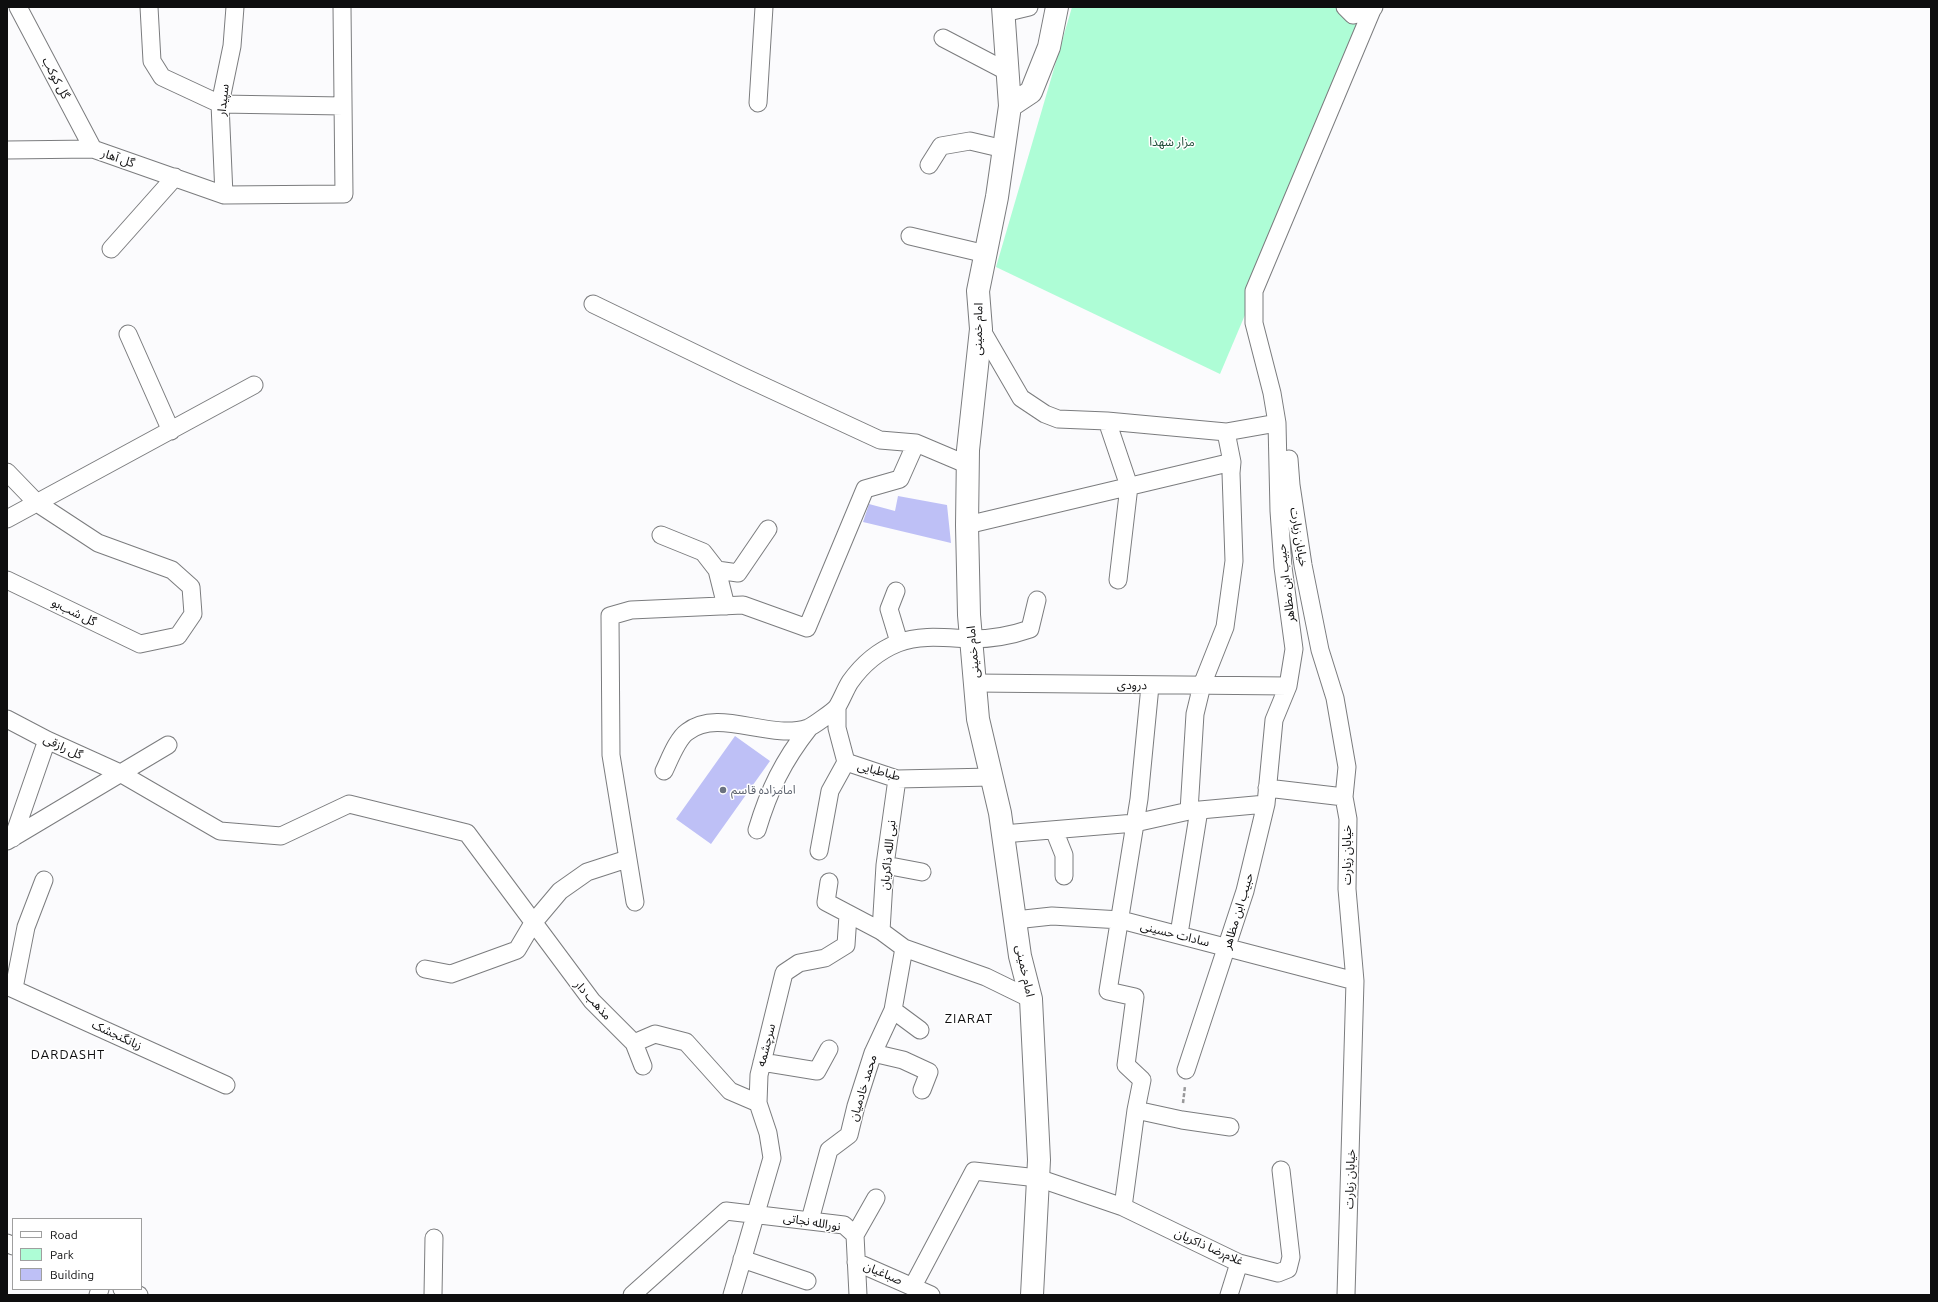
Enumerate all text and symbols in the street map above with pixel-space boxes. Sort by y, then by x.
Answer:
street label: گل کوکب [39,55,73,101]
street label: سپیدار [214,83,232,117]
park label: مزار شهدا [1149,135,1195,149]
street label: گل آهار [100,146,136,170]
street label: امام خمینی [970,303,986,355]
street label: خیابان زیارت [1287,506,1311,568]
street label: حبیب ابن مظاهر [1274,543,1298,623]
street label: گل شب‌بو [49,595,99,629]
street label: امام خمینی [964,625,982,679]
street label: درودی [1117,678,1147,692]
street label: گل رازقی [41,732,85,762]
street label: طباطبایی [856,758,902,784]
place label: امامزاده قاسم [731,783,796,797]
marker: امامزاده قاسم [718,785,728,795]
street label: نبی الله ذاکریان [877,819,899,891]
street label: خیابان زیارت [1340,825,1354,885]
street label: حبیب ابن مظاهر [1220,871,1256,951]
street label: سادات حسینی [1139,918,1211,950]
street label: امام خمینی [1012,944,1038,998]
street label: مذهب دار [571,977,615,1023]
district label: ZIARAT [945,1011,993,1027]
street label: زبانگنجشک [90,1017,144,1053]
street label: سرچشمه [754,1022,778,1068]
district label: DARDASHT [31,1047,105,1063]
street label: محمد خادمیان [846,1053,880,1123]
street label: خیابان زیارت [1342,1149,1358,1209]
street label: نورالله نجاتی [782,1210,842,1234]
legend [12,1218,142,1290]
street label: غلام‌رضا ذاکریان [1173,1226,1245,1268]
text: Road [50,1228,78,1241]
text: Park [50,1248,74,1261]
street label: صباغیان [861,1258,905,1288]
text: Building [50,1268,94,1281]

